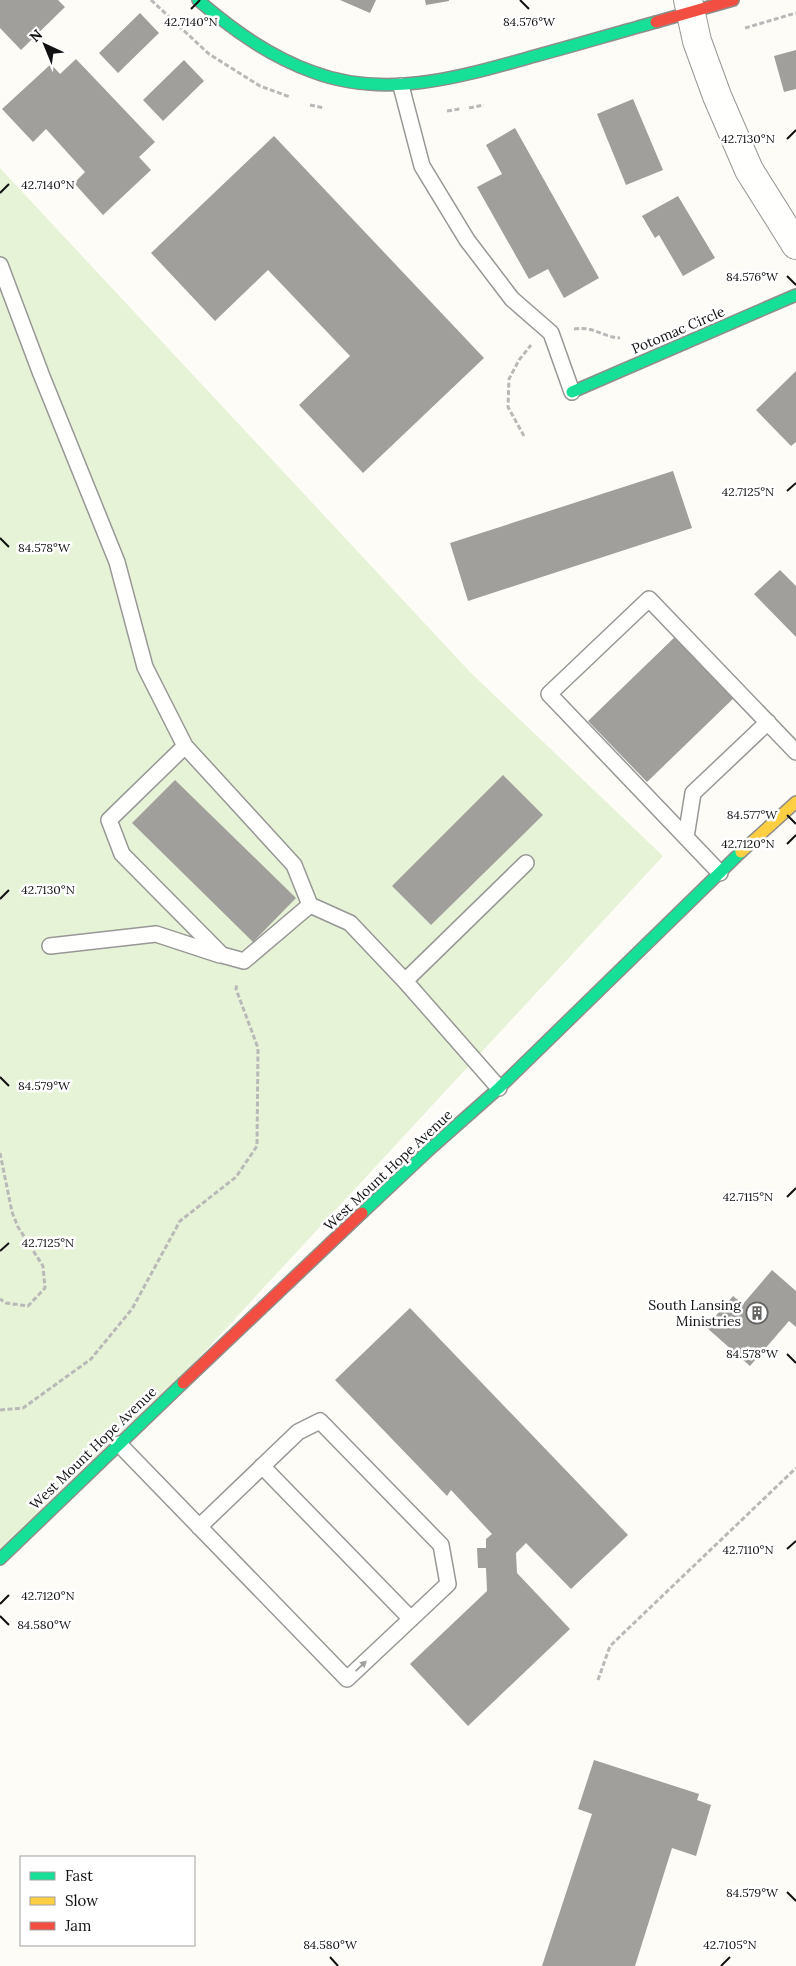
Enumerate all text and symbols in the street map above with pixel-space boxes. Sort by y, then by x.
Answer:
text: 42.7140°N [164,14,218,29]
text: 84.576°W [503,14,556,29]
north arrow [20,20,70,70]
text: N [26,25,46,46]
text: 42.7130°N [721,131,775,146]
text: 42.7140°N [21,177,75,192]
text: 84.576°W [726,269,779,284]
street label: Potomac Circle [629,302,728,358]
text: 42.7125°N [722,484,774,499]
text: 84.578°W [18,540,71,555]
text: 84.577°W [727,807,778,822]
text: 42.7120°N [721,836,775,851]
text: 42.7130°N [21,882,75,897]
text: 84.579°W [18,1078,71,1093]
street label: West Mount Hope Avenue [320,1105,456,1234]
text: 42.7115°N [723,1189,773,1204]
text: 42.7125°N [22,1235,74,1250]
place label: South Lansing Ministries [648,1296,741,1330]
building icon: South Lansing Ministries [745,1301,769,1325]
text: 84.578°W [726,1346,779,1361]
street label: West Mount Hope Avenue [26,1382,160,1513]
text: 42.7110°N [722,1542,774,1557]
text: 42.7120°N [21,1588,75,1603]
text: 84.580°W [17,1617,72,1632]
one-way arrow [354,1660,366,1672]
legend [20,1856,195,1946]
text: Fast [65,1866,93,1885]
text: 84.579°W [726,1885,779,1900]
text: Slow [65,1891,98,1910]
text: Jam [64,1916,92,1935]
text: 84.580°W [303,1937,358,1952]
text: 42.7105°N [703,1937,757,1952]

